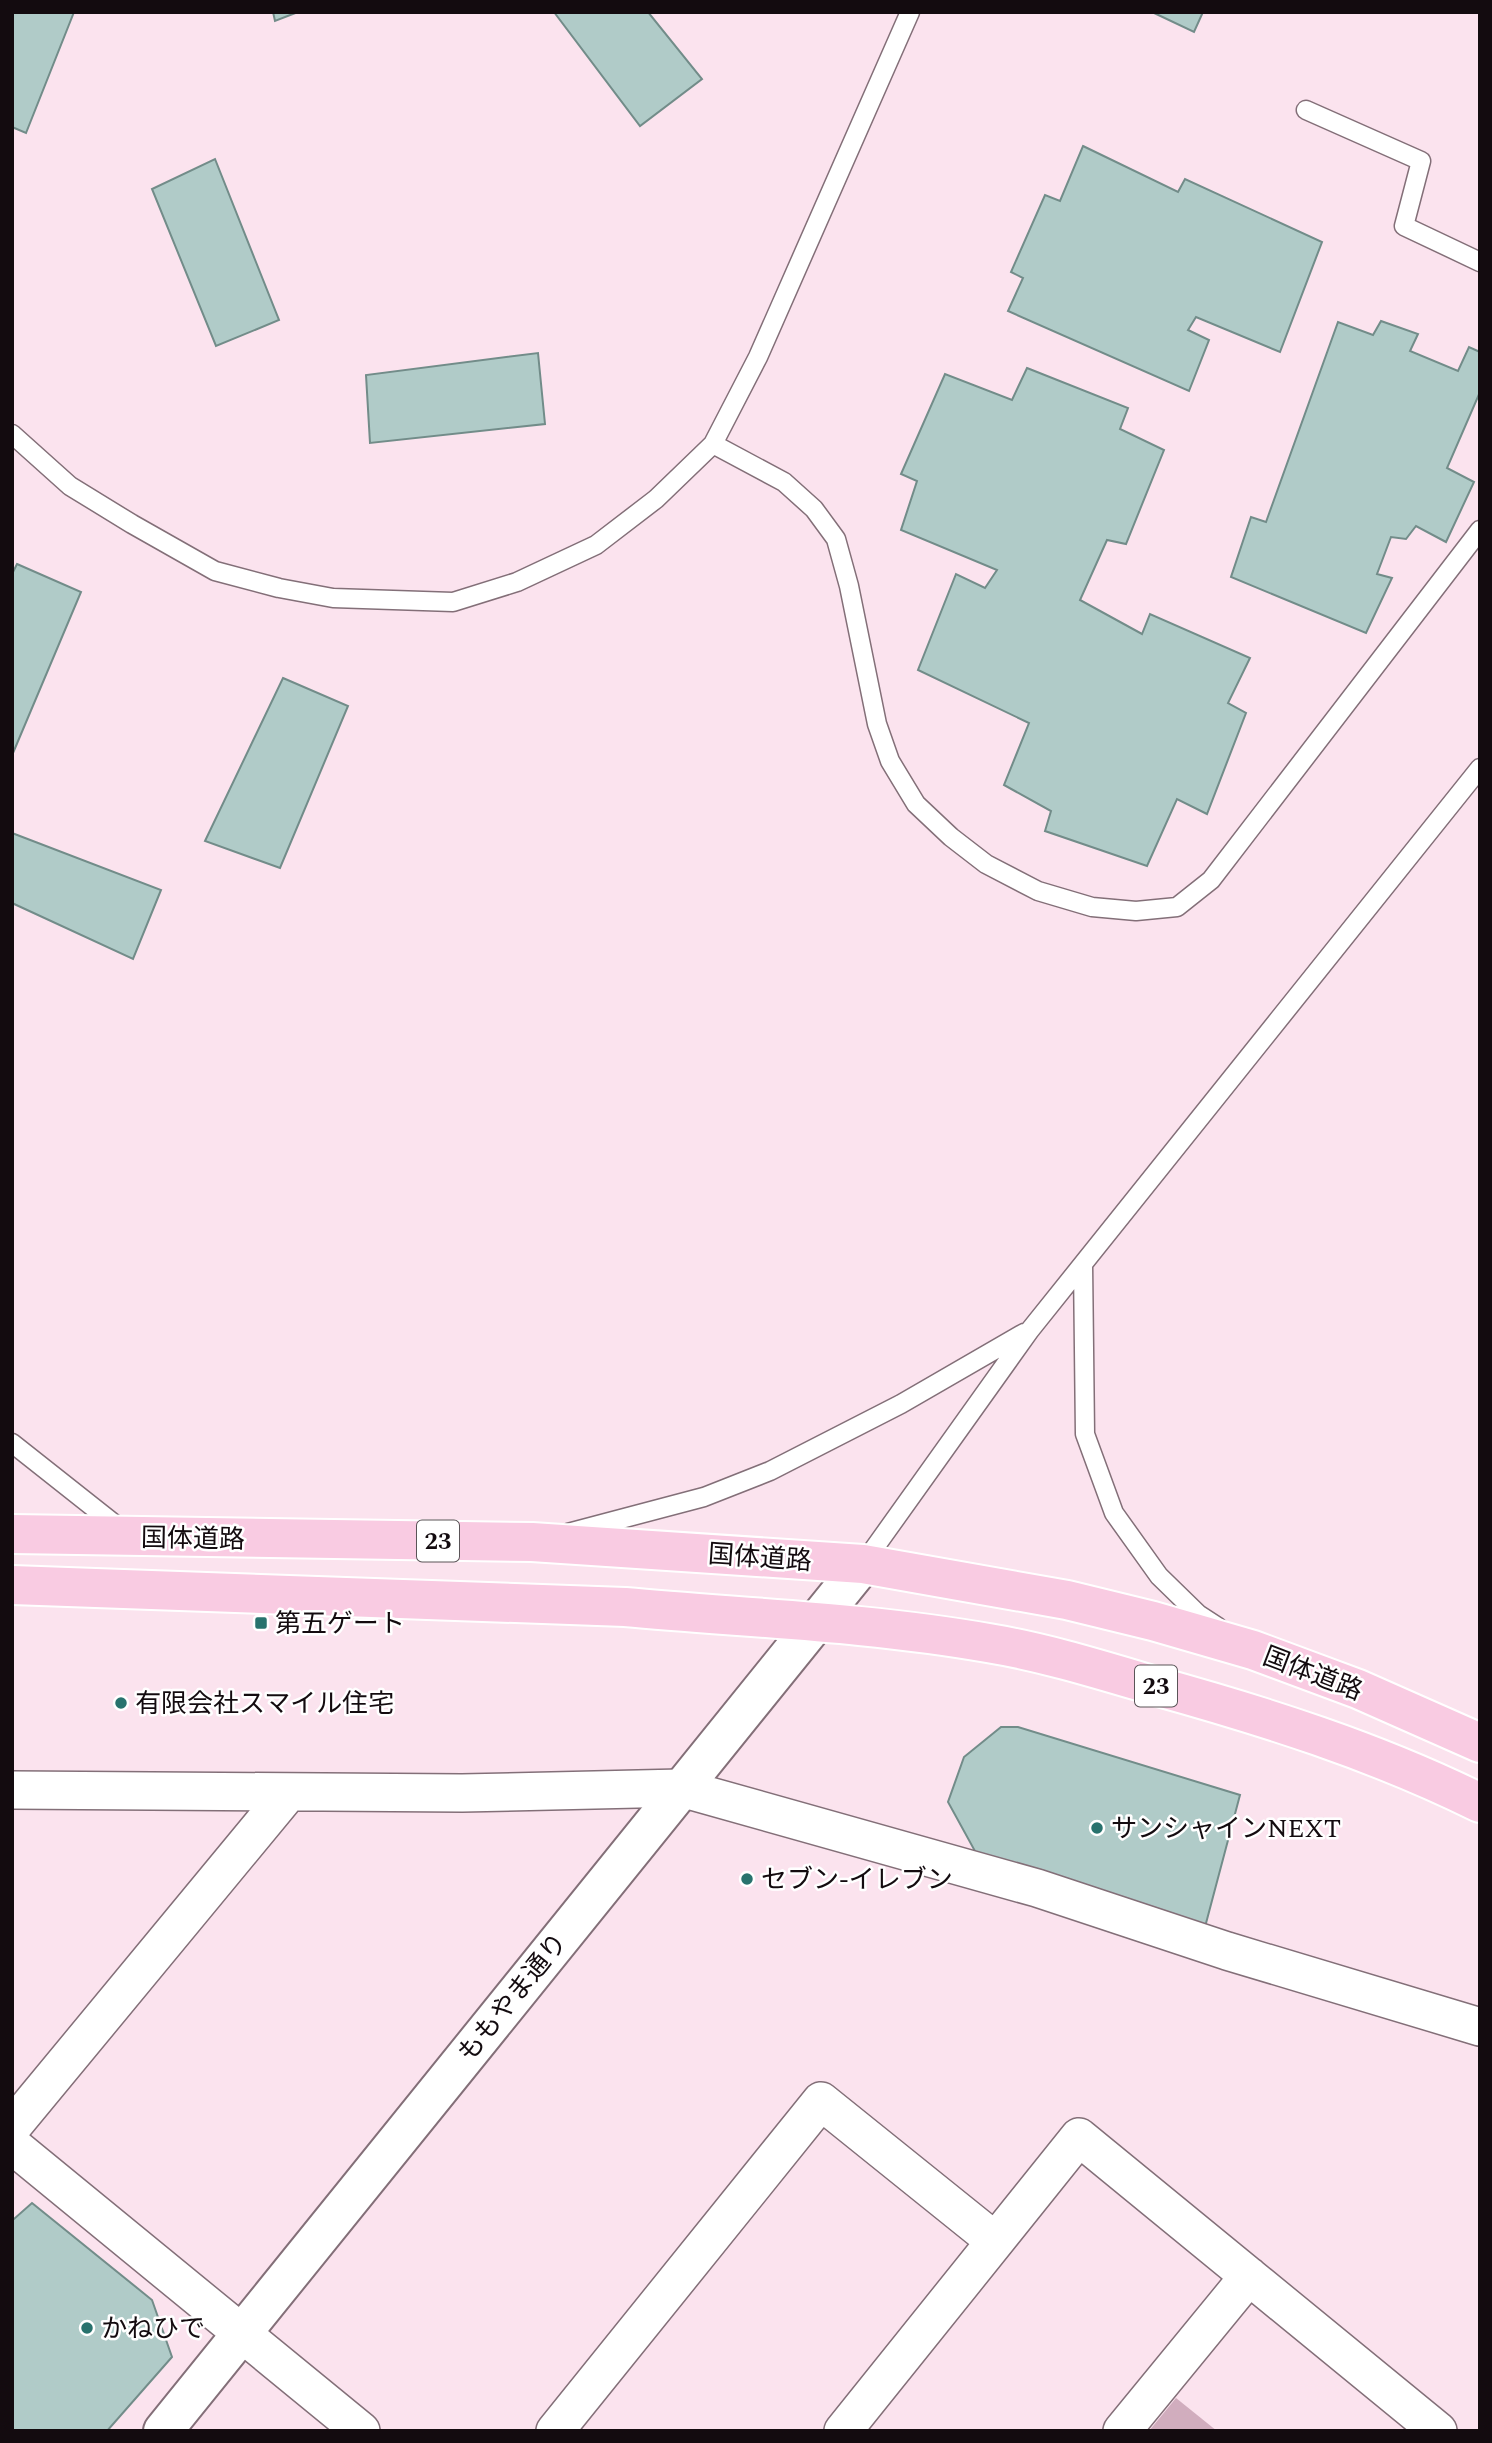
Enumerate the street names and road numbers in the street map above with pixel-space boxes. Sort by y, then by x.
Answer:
street label: 国体道路 [141,1518,245,1560]
road number: 23 [417,1520,459,1562]
street label: 国体道路 [707,1534,813,1582]
street label: 国体道路 [1257,1637,1368,1711]
road number: 23 [1135,1666,1177,1706]
street label: ももやま通り [448,1924,577,2071]

